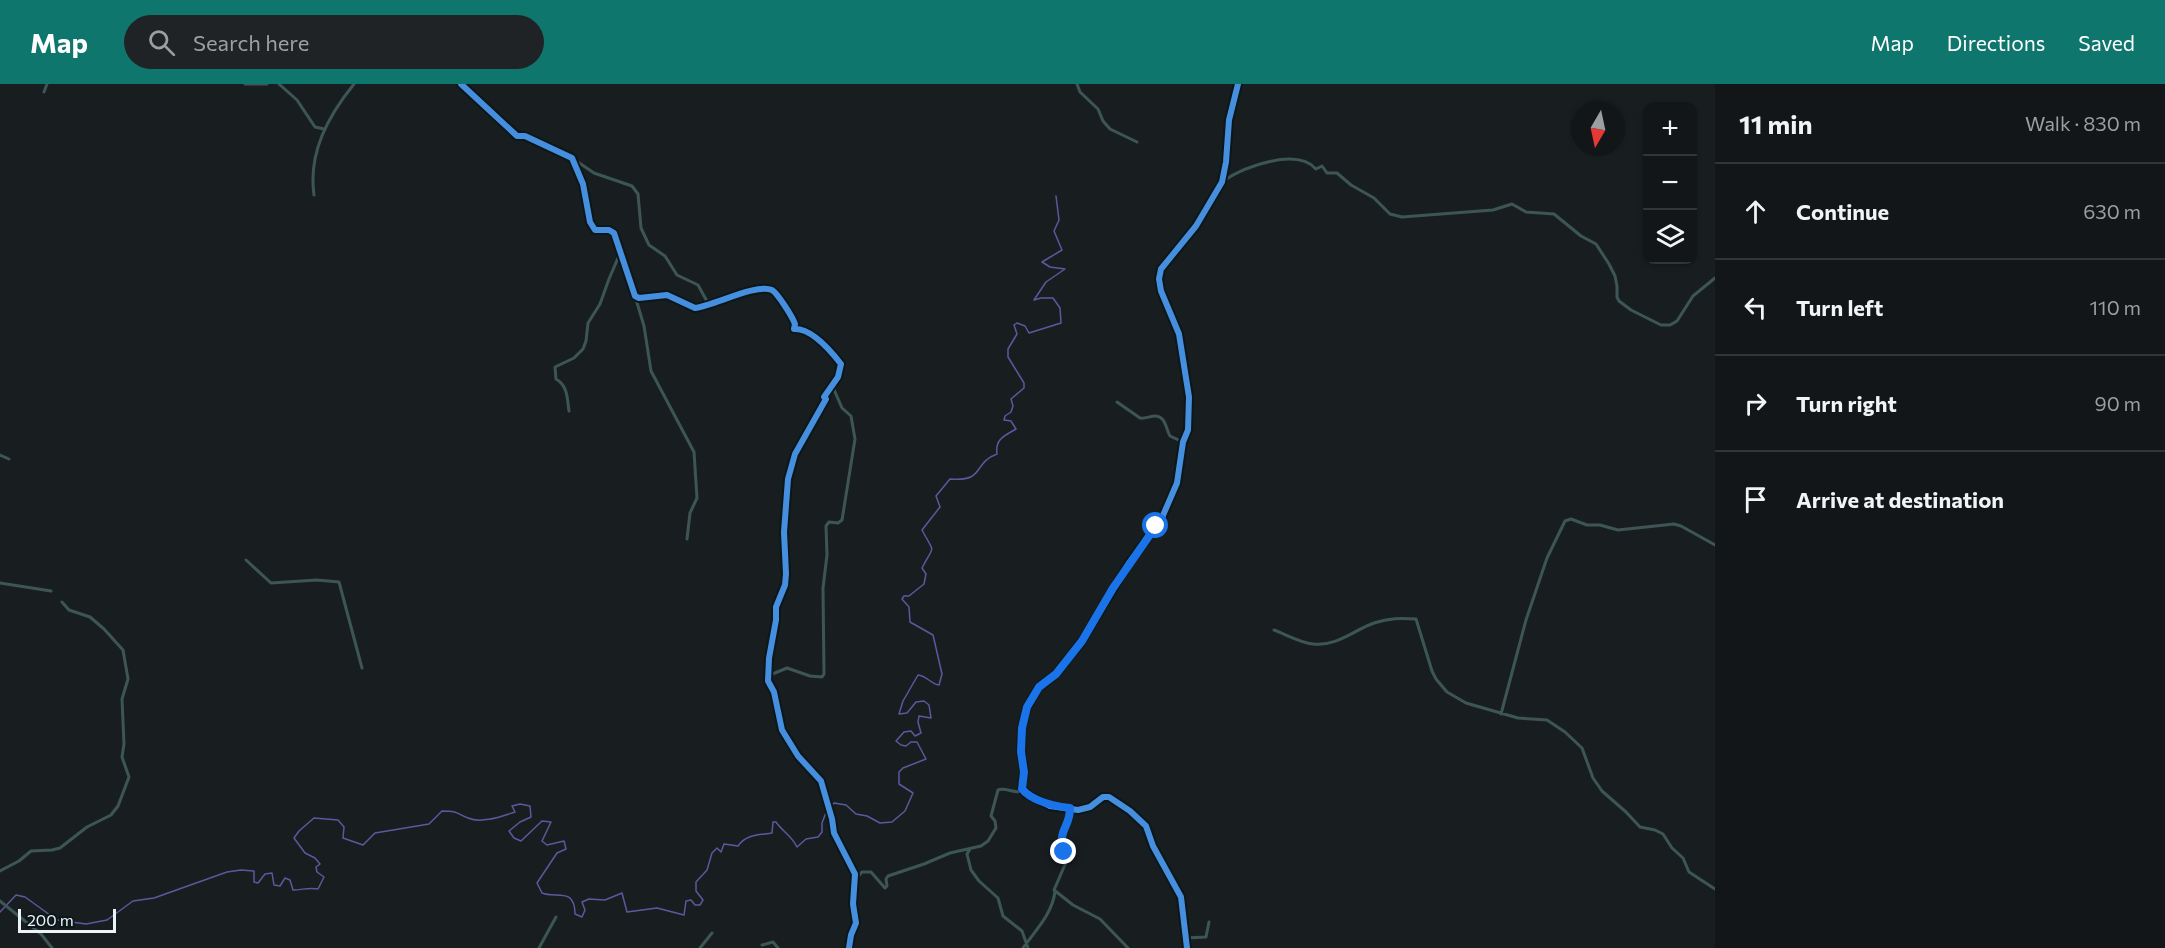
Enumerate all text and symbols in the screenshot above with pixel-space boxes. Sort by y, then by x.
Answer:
search box [124,15,544,69]
text: Map [30,25,88,59]
icon: search [145,26,178,59]
text: Search here [193,29,309,56]
text: Map [1871,30,1914,55]
text: Directions [1947,30,2045,55]
text: Saved [2078,30,2135,55]
north arrow [1571,102,1625,156]
map controls [1643,102,1697,264]
button: + [1643,102,1697,156]
text: 11 min [1739,108,1812,139]
text: Walk · 830 m [2025,111,2141,135]
button: − [1643,156,1697,210]
icon: ahead [1739,195,1772,228]
text: Continue [1796,198,1889,225]
text: 630 m [2083,199,2141,223]
button: layers [1643,210,1697,264]
icon: left [1739,291,1772,324]
text: Turn left [1796,294,1883,321]
text: 110 m [2090,295,2141,319]
icon: right [1739,387,1772,420]
text: Turn right [1796,390,1897,417]
text: 90 m [2095,391,2141,415]
icon: arrive [1739,483,1772,516]
text: Arrive at destination [1796,486,2004,513]
route start [1142,512,1168,538]
route end [1050,838,1076,864]
scale bar [18,906,116,934]
text: 200 m [27,910,74,929]

